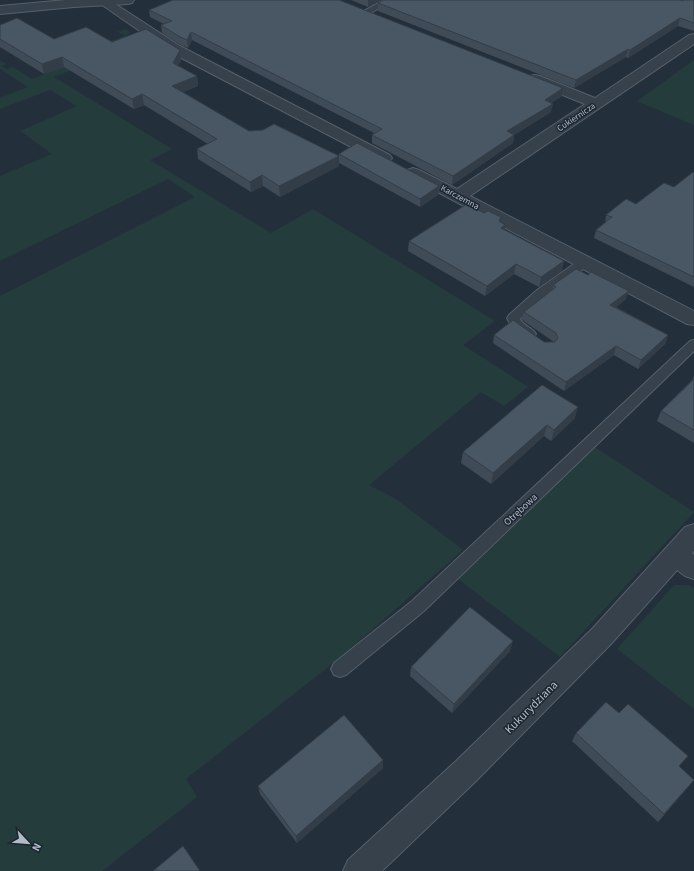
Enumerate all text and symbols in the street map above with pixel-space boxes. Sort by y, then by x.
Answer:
street label: Cukiernicza [555,100,598,135]
street label: Karczemna [438,182,481,213]
street label: Otrębowa [501,490,541,529]
street label: Kukurydziana [501,677,562,738]
north arrow [8,823,48,863]
text: N [28,841,45,854]

